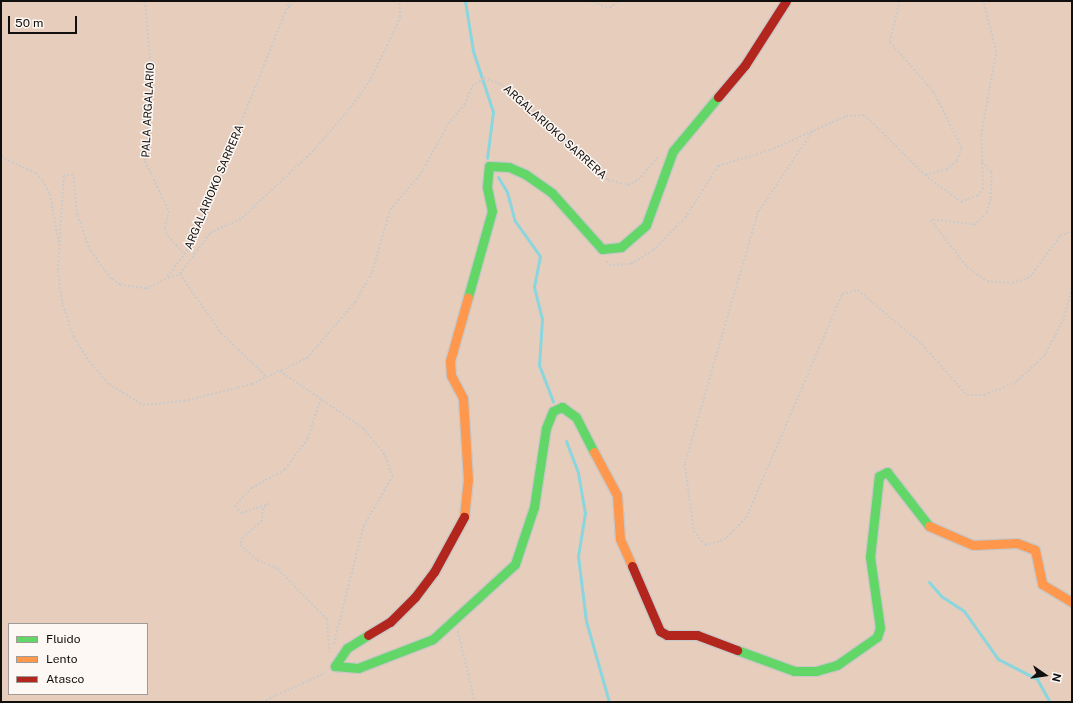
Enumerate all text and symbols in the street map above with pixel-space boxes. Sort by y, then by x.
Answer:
scale bar [10,8,79,34]
text: 50 m [15,16,43,30]
street label: PALA ARGALARIO [139,62,157,158]
street label: ARGALARIOKO SARRERA [501,82,609,182]
street label: ARGALARIOKO SARRERA [182,123,246,251]
legend [8,623,148,695]
text: Fluido [46,632,81,646]
text: Lento [46,652,77,666]
north arrow [1025,655,1065,695]
text: Atasco [46,672,84,686]
text: N [1050,672,1064,683]

